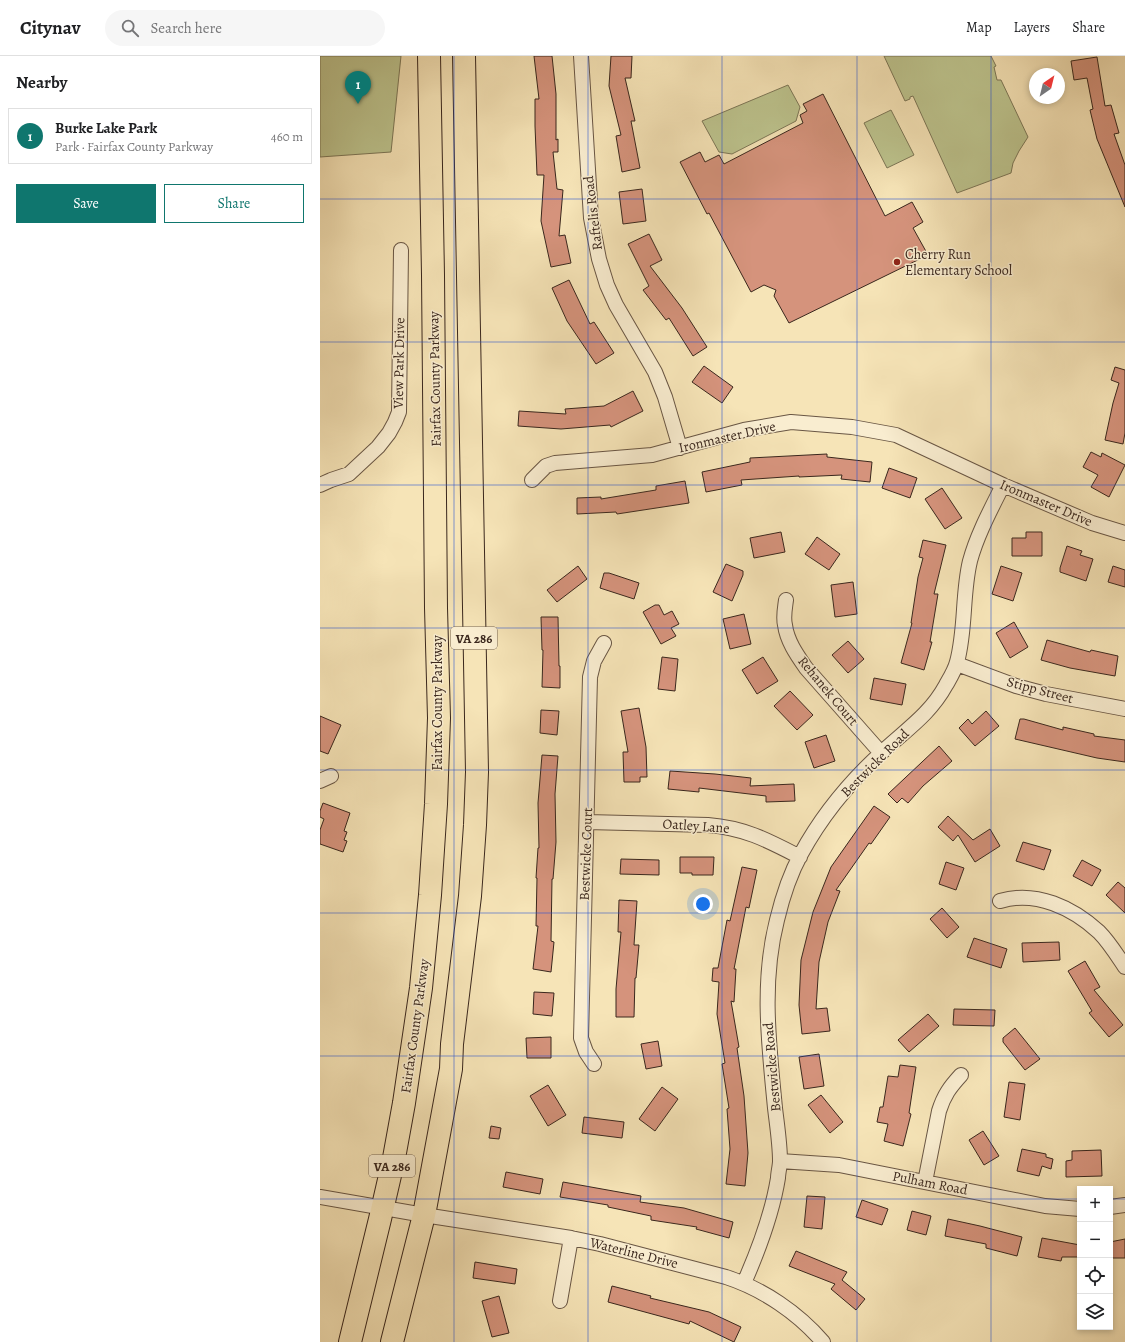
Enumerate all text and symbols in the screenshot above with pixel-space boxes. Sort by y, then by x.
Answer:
search box [105,10,385,46]
text: Citynav [20,15,81,41]
icon: search [119,17,141,39]
text: Search here [151,18,222,38]
text: Map [966,18,992,37]
text: Layers [1014,18,1050,37]
text: Share [1072,18,1105,37]
north arrow [1029,68,1065,104]
text: Nearby [16,71,67,94]
pin: 1 [345,71,371,104]
text: Burke Lake Park [55,118,157,138]
text: 1 [28,128,32,145]
text: 460 m [271,128,303,145]
text: Park · Fairfax County Parkway [55,138,213,155]
street label: Raftelis Road [579,174,607,251]
button: Save [16,184,156,223]
button: Share [164,184,304,223]
place label: Cherry Run Elementary School [905,245,1013,280]
marker: Cherry Run Elementary School [892,257,902,267]
street label: Fairfax County Parkway [424,310,446,447]
street label: View Park Drive [389,317,409,410]
street label: Ironmaster Drive [677,417,777,457]
street label: Ironmaster Drive [997,475,1095,531]
road number: VA 286 [451,627,497,649]
street label: Fairfax County Parkway [428,634,447,771]
street label: Rehanek Court [793,652,863,730]
street label: Stipp Street [1005,672,1076,708]
street label: Bestwicke Road [837,724,914,801]
street label: Bestwicke Court [575,807,597,901]
street label: Oatley Lane [662,814,730,838]
your location [693,894,713,914]
street label: Fairfax County Parkway [396,957,434,1094]
street label: Bestwicke Road [759,1021,785,1112]
road number: VA 286 [369,1155,415,1177]
street label: Pulham Road [891,1166,970,1200]
map controls [1077,1186,1113,1330]
button: + [1077,1186,1113,1222]
button: − [1077,1222,1113,1258]
street label: Waterline Drive [587,1233,680,1273]
button: locate [1077,1258,1113,1294]
button: layers [1077,1294,1113,1330]

